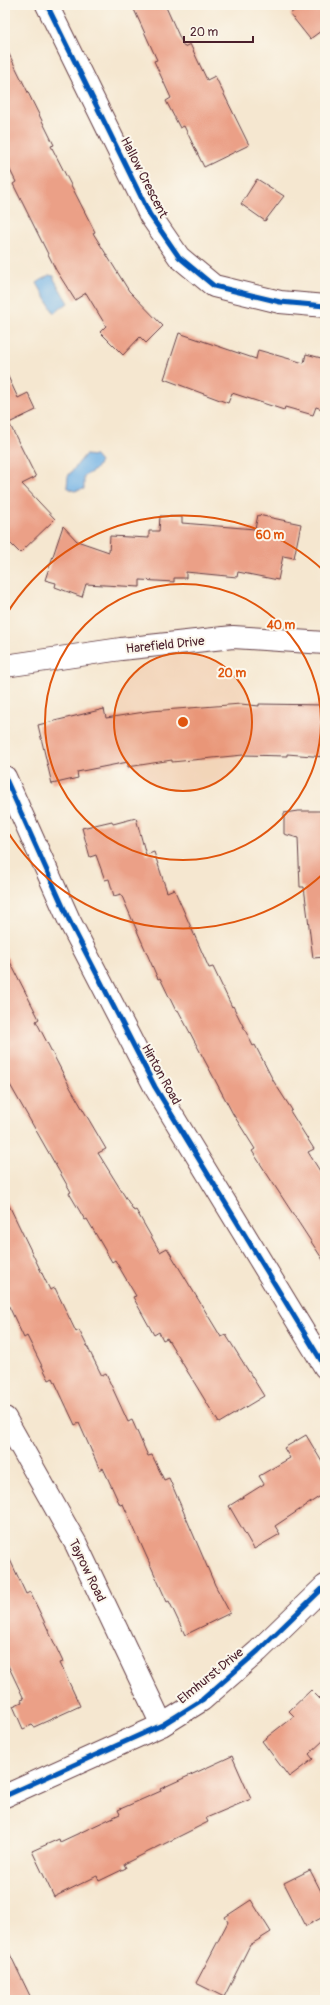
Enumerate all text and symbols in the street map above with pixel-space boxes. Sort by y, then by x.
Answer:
scale bar [184,18,253,44]
text: 20 m [190,25,219,40]
street label: Hallow Crescent [117,134,172,221]
text: 60 m [256,528,285,543]
text: 40 m [266,618,296,633]
street label: Harefield Drive [125,633,206,657]
text: 20 m [218,666,246,681]
centre of rings [176,715,190,729]
street label: Hinton Road [138,1041,184,1108]
street label: Tayrow Road [65,1536,109,1604]
street label: Elmhurst Drive [174,1644,247,1707]

